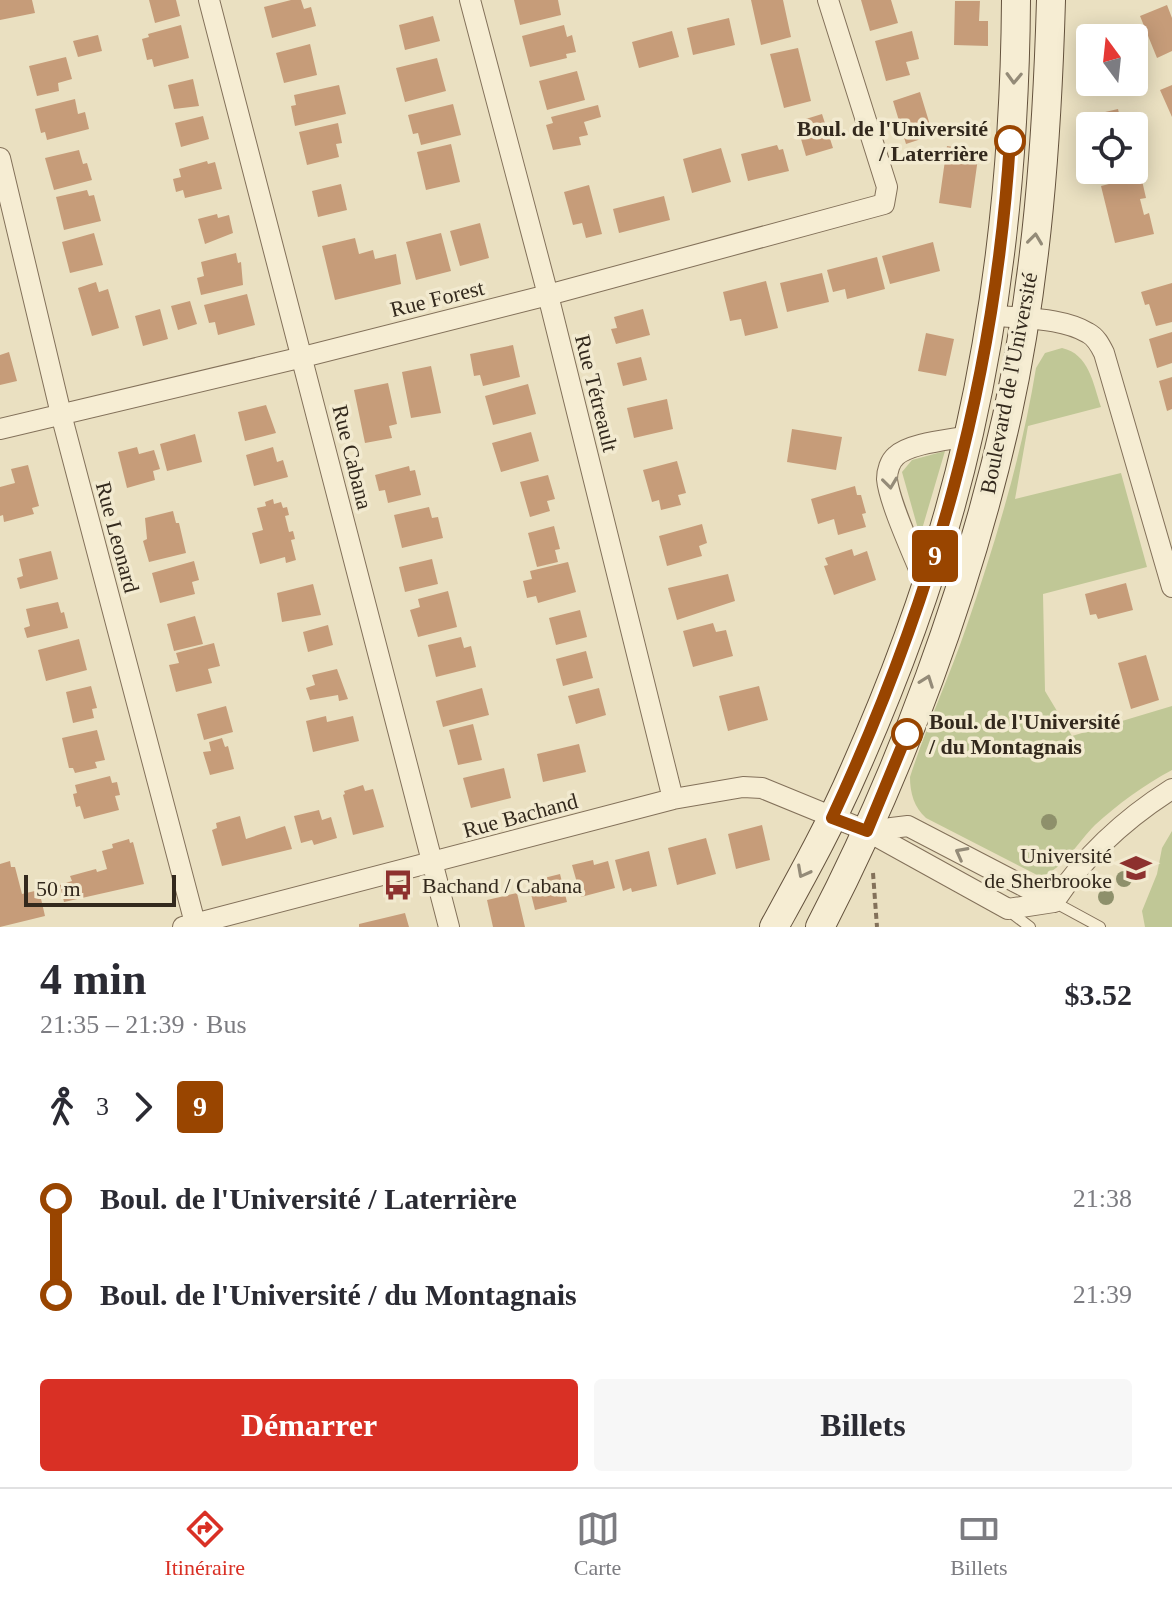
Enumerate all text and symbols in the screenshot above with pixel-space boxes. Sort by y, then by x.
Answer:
north arrow [1076,24,1148,96]
map controls [1076,24,1148,184]
one-way arrow [1005,72,1022,85]
button: locate [1076,112,1148,184]
place label: Boul. de l'Université / Laterrière [797,116,988,166]
marker: Boul. de l'Université / Laterrière [995,126,1025,156]
one-way arrow [1026,232,1043,245]
street label: Boulevard de l'Université [975,270,1042,496]
street label: Rue Forest [388,275,487,322]
street label: Rue Tétreault [570,332,623,454]
street label: Rue Cabana [327,402,378,512]
one-way arrow [881,477,898,490]
street label: Rue Leonard [91,479,144,596]
line badge: 9 [909,530,961,582]
text: 9 [928,540,942,571]
one-way arrow [917,675,933,689]
place label: Boul. de l'Université / du Montagnais [928,709,1121,759]
marker: Boul. de l'Université / du Montagnais [892,719,922,749]
street label: Rue Bachand [460,788,580,843]
place label: Université de Sherbrooke [984,843,1112,893]
one-way arrow [954,847,969,862]
school or university icon: Université de Sherbrooke [1119,851,1153,885]
one-way arrow [797,864,812,879]
bus stop icon: Bachand / Cabana [381,868,415,902]
scale bar [24,871,176,907]
place label: Bachand / Cabana [422,873,582,898]
text: 50 m [36,876,81,901]
text: 4 min [40,955,146,1004]
text: $3.52 [1065,978,1132,1011]
text: 21:35 – 21:39 · Bus [40,1010,247,1039]
icon: walk [40,1085,84,1129]
icon: forward [121,1085,165,1129]
text: 9 [193,1091,207,1122]
text: 3 [96,1092,109,1121]
text: Boul. de l'Université / Laterrière [100,1182,517,1215]
text: 21:38 [1073,1184,1132,1213]
text: Boul. de l'Université / du Montagnais [100,1278,577,1311]
text: 21:39 [1073,1280,1132,1309]
button: Démarrer [40,1379,578,1471]
button: Billets [594,1379,1132,1471]
tab: Itinéraire [164,1507,245,1581]
tab: Carte [574,1507,621,1581]
tab: Billets [950,1507,1008,1581]

